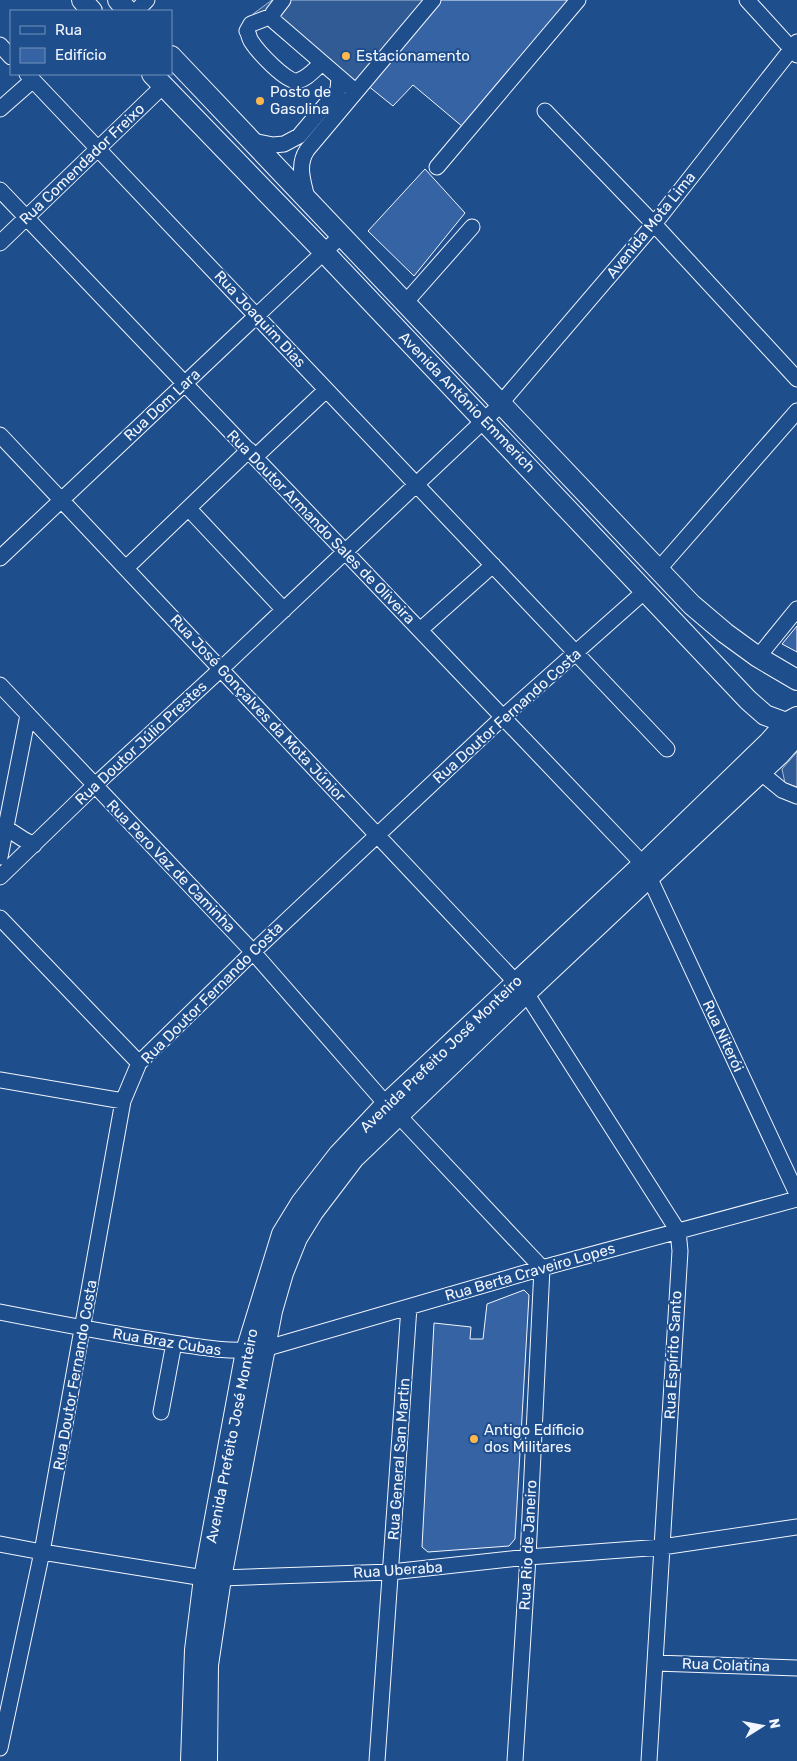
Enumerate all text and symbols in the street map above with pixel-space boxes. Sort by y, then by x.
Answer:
legend [10,10,172,75]
text: Rua [55,21,82,39]
text: Edifício [55,46,107,64]
place label: Estacionamento [356,47,470,65]
marker: Estacionamento [340,50,352,62]
place label: Posto de Gasolina [270,83,331,118]
marker: Posto de Gasolina [254,95,266,107]
street label: Rua Comendador Freixo [16,100,148,228]
street label: Avenida Mota Lima [603,168,699,282]
street label: Rua Joaquim Dias [211,267,310,371]
street label: Avenida Antônio Emmerich [395,328,539,476]
street label: Rua Dom Lara [120,365,204,445]
street label: Rua Doutor Armando Sales de Oliveira [223,426,419,628]
street label: Rua José Gonçalves da Mota Júnior [166,611,350,805]
street label: Rua Doutor Fernando Costa [429,645,585,787]
street label: Rua Doutor Júlio Prestes [71,677,211,809]
street label: Rua Pero Vaz de Caminha [103,796,239,936]
street label: Rua Doutor Fernando Costa [137,918,287,1068]
street label: Avenida Prefeito José Monteiro [356,972,526,1136]
street label: Rua Niterói [699,997,747,1075]
street label: Rua Berta Craveiro Lopes [443,1239,618,1305]
street label: Rua Doutor Fernando Costa [49,1278,101,1472]
street label: Rua Espírito Santo [661,1290,685,1420]
street label: Rua Braz Cubas [111,1325,223,1360]
street label: Avenida Prefeito José Monteiro [202,1327,262,1545]
street label: Rua General San Martin [384,1377,414,1541]
place label: Antigo Edíficio dos Militares [484,1421,584,1456]
marker: Antigo Edíficio dos Militares [468,1433,480,1445]
street label: Rua Rio de Janeiro [516,1479,540,1611]
street label: Rua Uberaba [353,1558,443,1582]
street label: Rua Colatina [682,1654,770,1676]
north arrow [737,1701,787,1751]
text: N [765,1717,784,1730]

